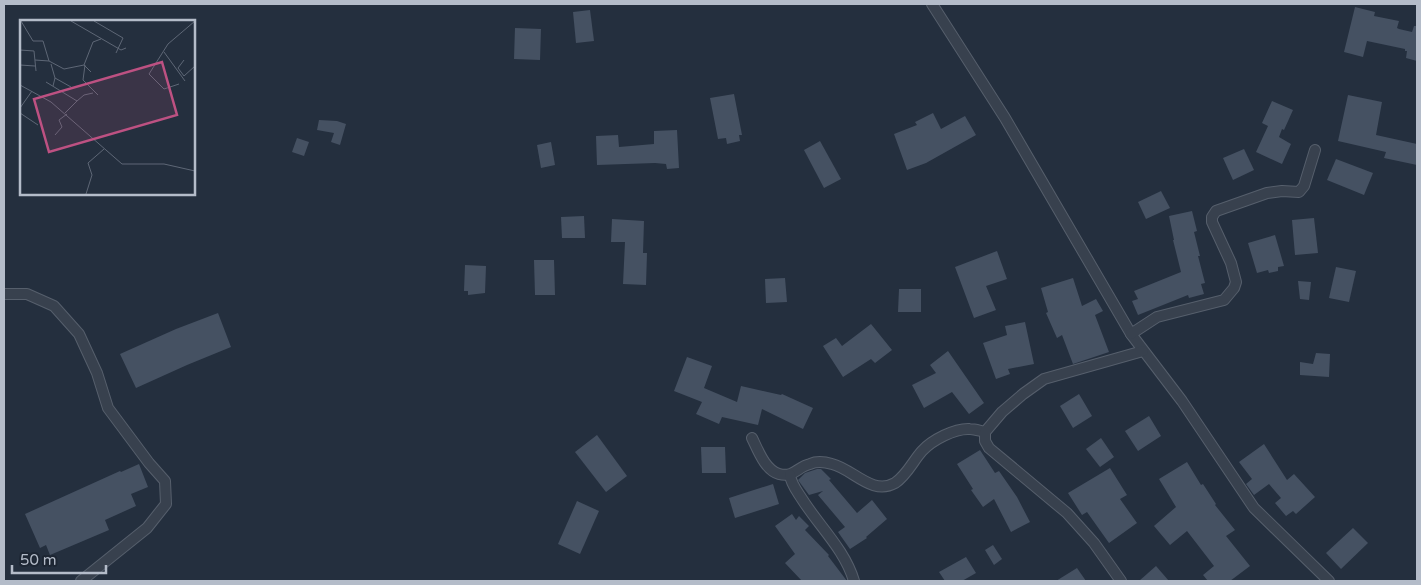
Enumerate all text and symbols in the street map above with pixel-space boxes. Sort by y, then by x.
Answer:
inset map [20,20,195,195]
scale bar [12,542,106,574]
text: 50 m [20,551,57,569]

